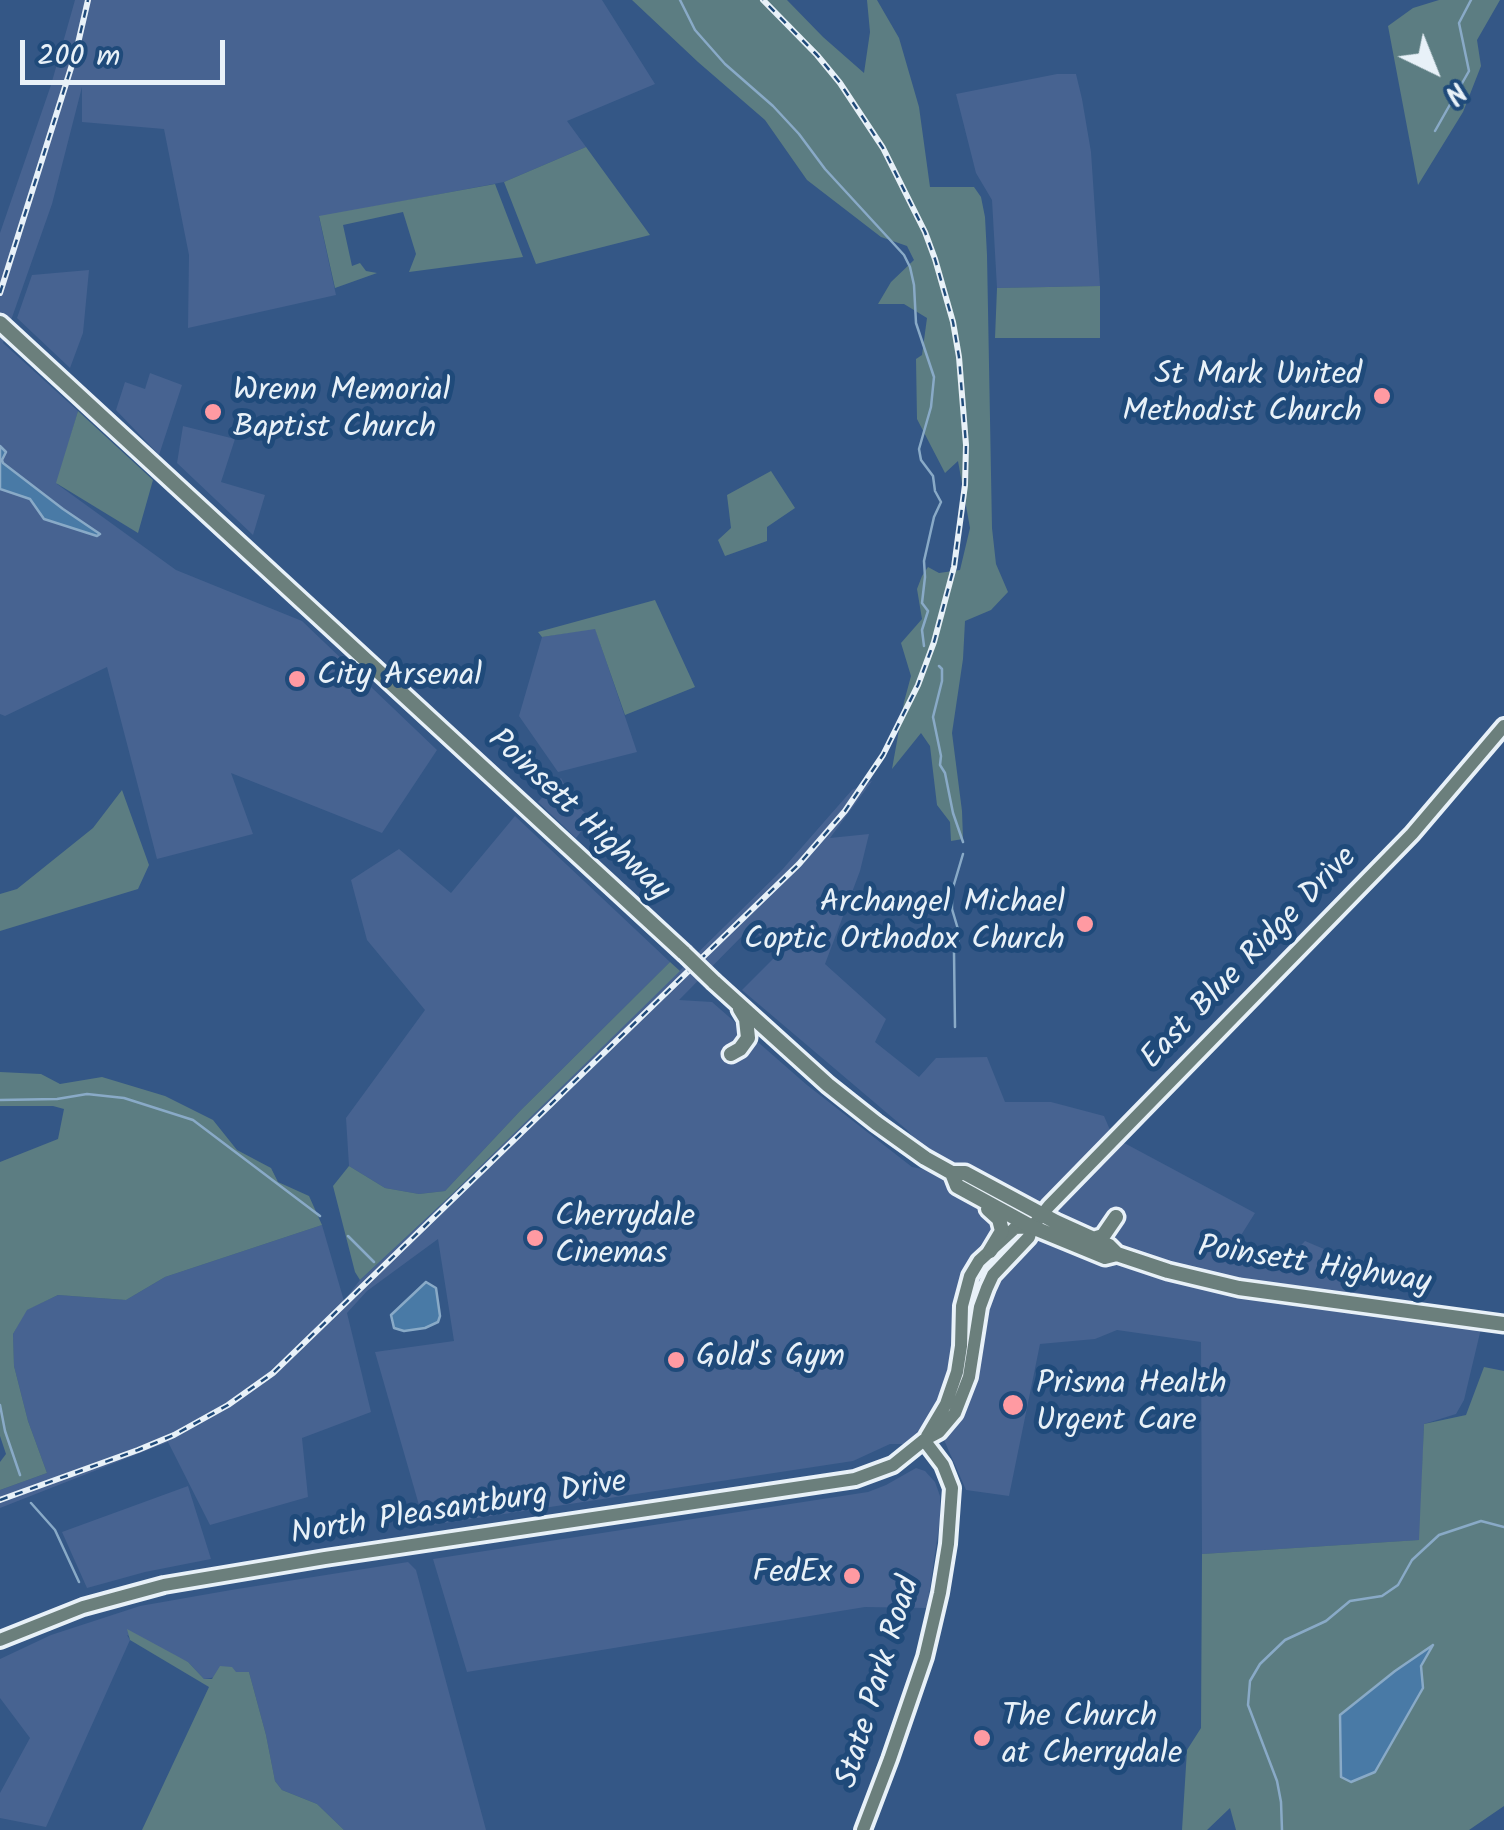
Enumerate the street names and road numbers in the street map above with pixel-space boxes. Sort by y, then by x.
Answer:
street label: Poinsett Highway [478,723,676,911]
street label: East Blue Ridge Drive [1135,841,1367,1079]
street label: Poinsett Highway [1195,1231,1433,1305]
street label: North Pleasantburg Drive [288,1465,630,1557]
street label: State Park Road [831,1573,931,1793]

